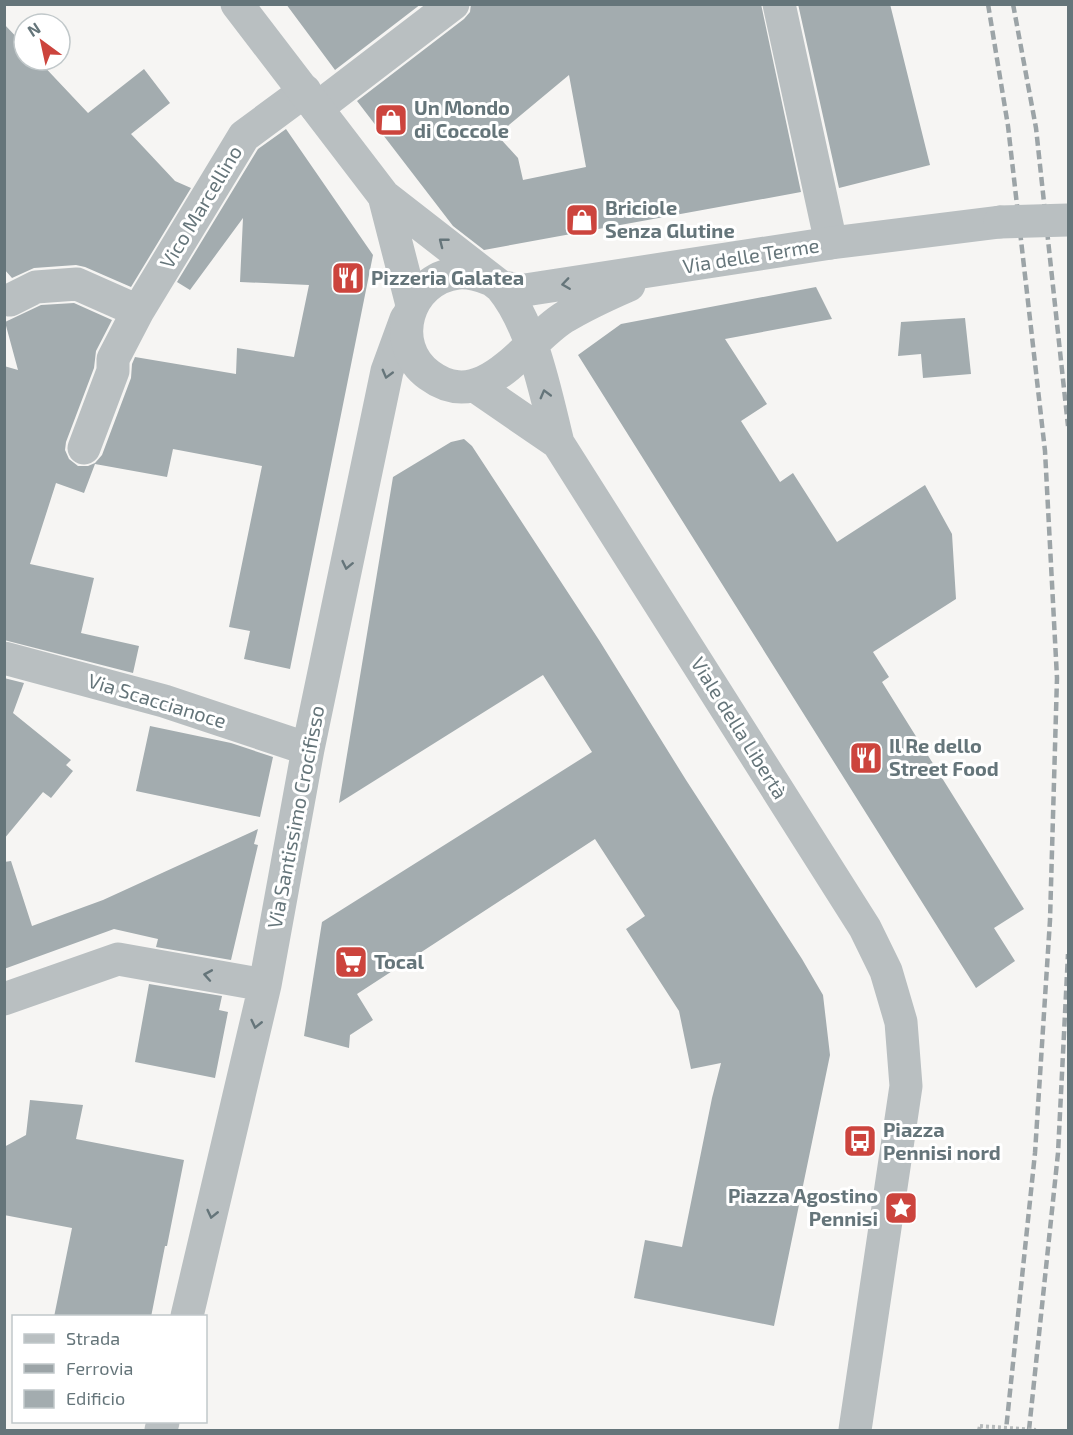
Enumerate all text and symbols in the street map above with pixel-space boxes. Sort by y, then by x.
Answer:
north arrow [12,12,72,72]
text: N [24,18,44,40]
place label: Un Mondo di Coccole [414,95,510,142]
shop icon: Un Mondo di Coccole [373,102,409,138]
street label: Vico Marcellino [154,141,246,272]
place label: Briciole Senza Glutine [605,195,735,242]
shop icon: Briciole Senza Glutine [564,202,600,238]
street label: Via delle Terme [681,232,821,278]
one-way arrow [439,239,450,250]
restaurant icon: Pizzeria Galatea [330,260,366,296]
place label: Pizzeria Galatea [371,265,524,289]
one-way arrow [561,278,570,290]
one-way arrow [382,368,394,379]
one-way arrow [540,389,553,399]
one-way arrow [341,560,354,570]
street label: Viale della Libertà [687,652,793,803]
street label: Via Scaccianoce [85,668,229,732]
street label: Via Santissimo Crocifisso [262,703,328,930]
place label: Il Re dello Street Food [889,733,999,780]
restaurant icon: Il Re dello Street Food [848,740,884,776]
supermarket icon: Tocal [333,944,369,980]
place label: Tocal [374,949,424,973]
one-way arrow [203,969,212,981]
one-way arrow [250,1019,263,1029]
place label: Piazza Pennisi nord [883,1117,1001,1164]
bus stop icon: Piazza Pennisi nord [842,1123,878,1159]
place label: Piazza Agostino Pennisi [728,1183,878,1230]
place icon: Piazza Agostino Pennisi [883,1190,919,1226]
one-way arrow [206,1209,219,1219]
legend [12,1315,207,1423]
text: Strada [66,1327,120,1349]
text: Ferrovia [66,1357,133,1379]
text: Edificio [66,1387,125,1409]

